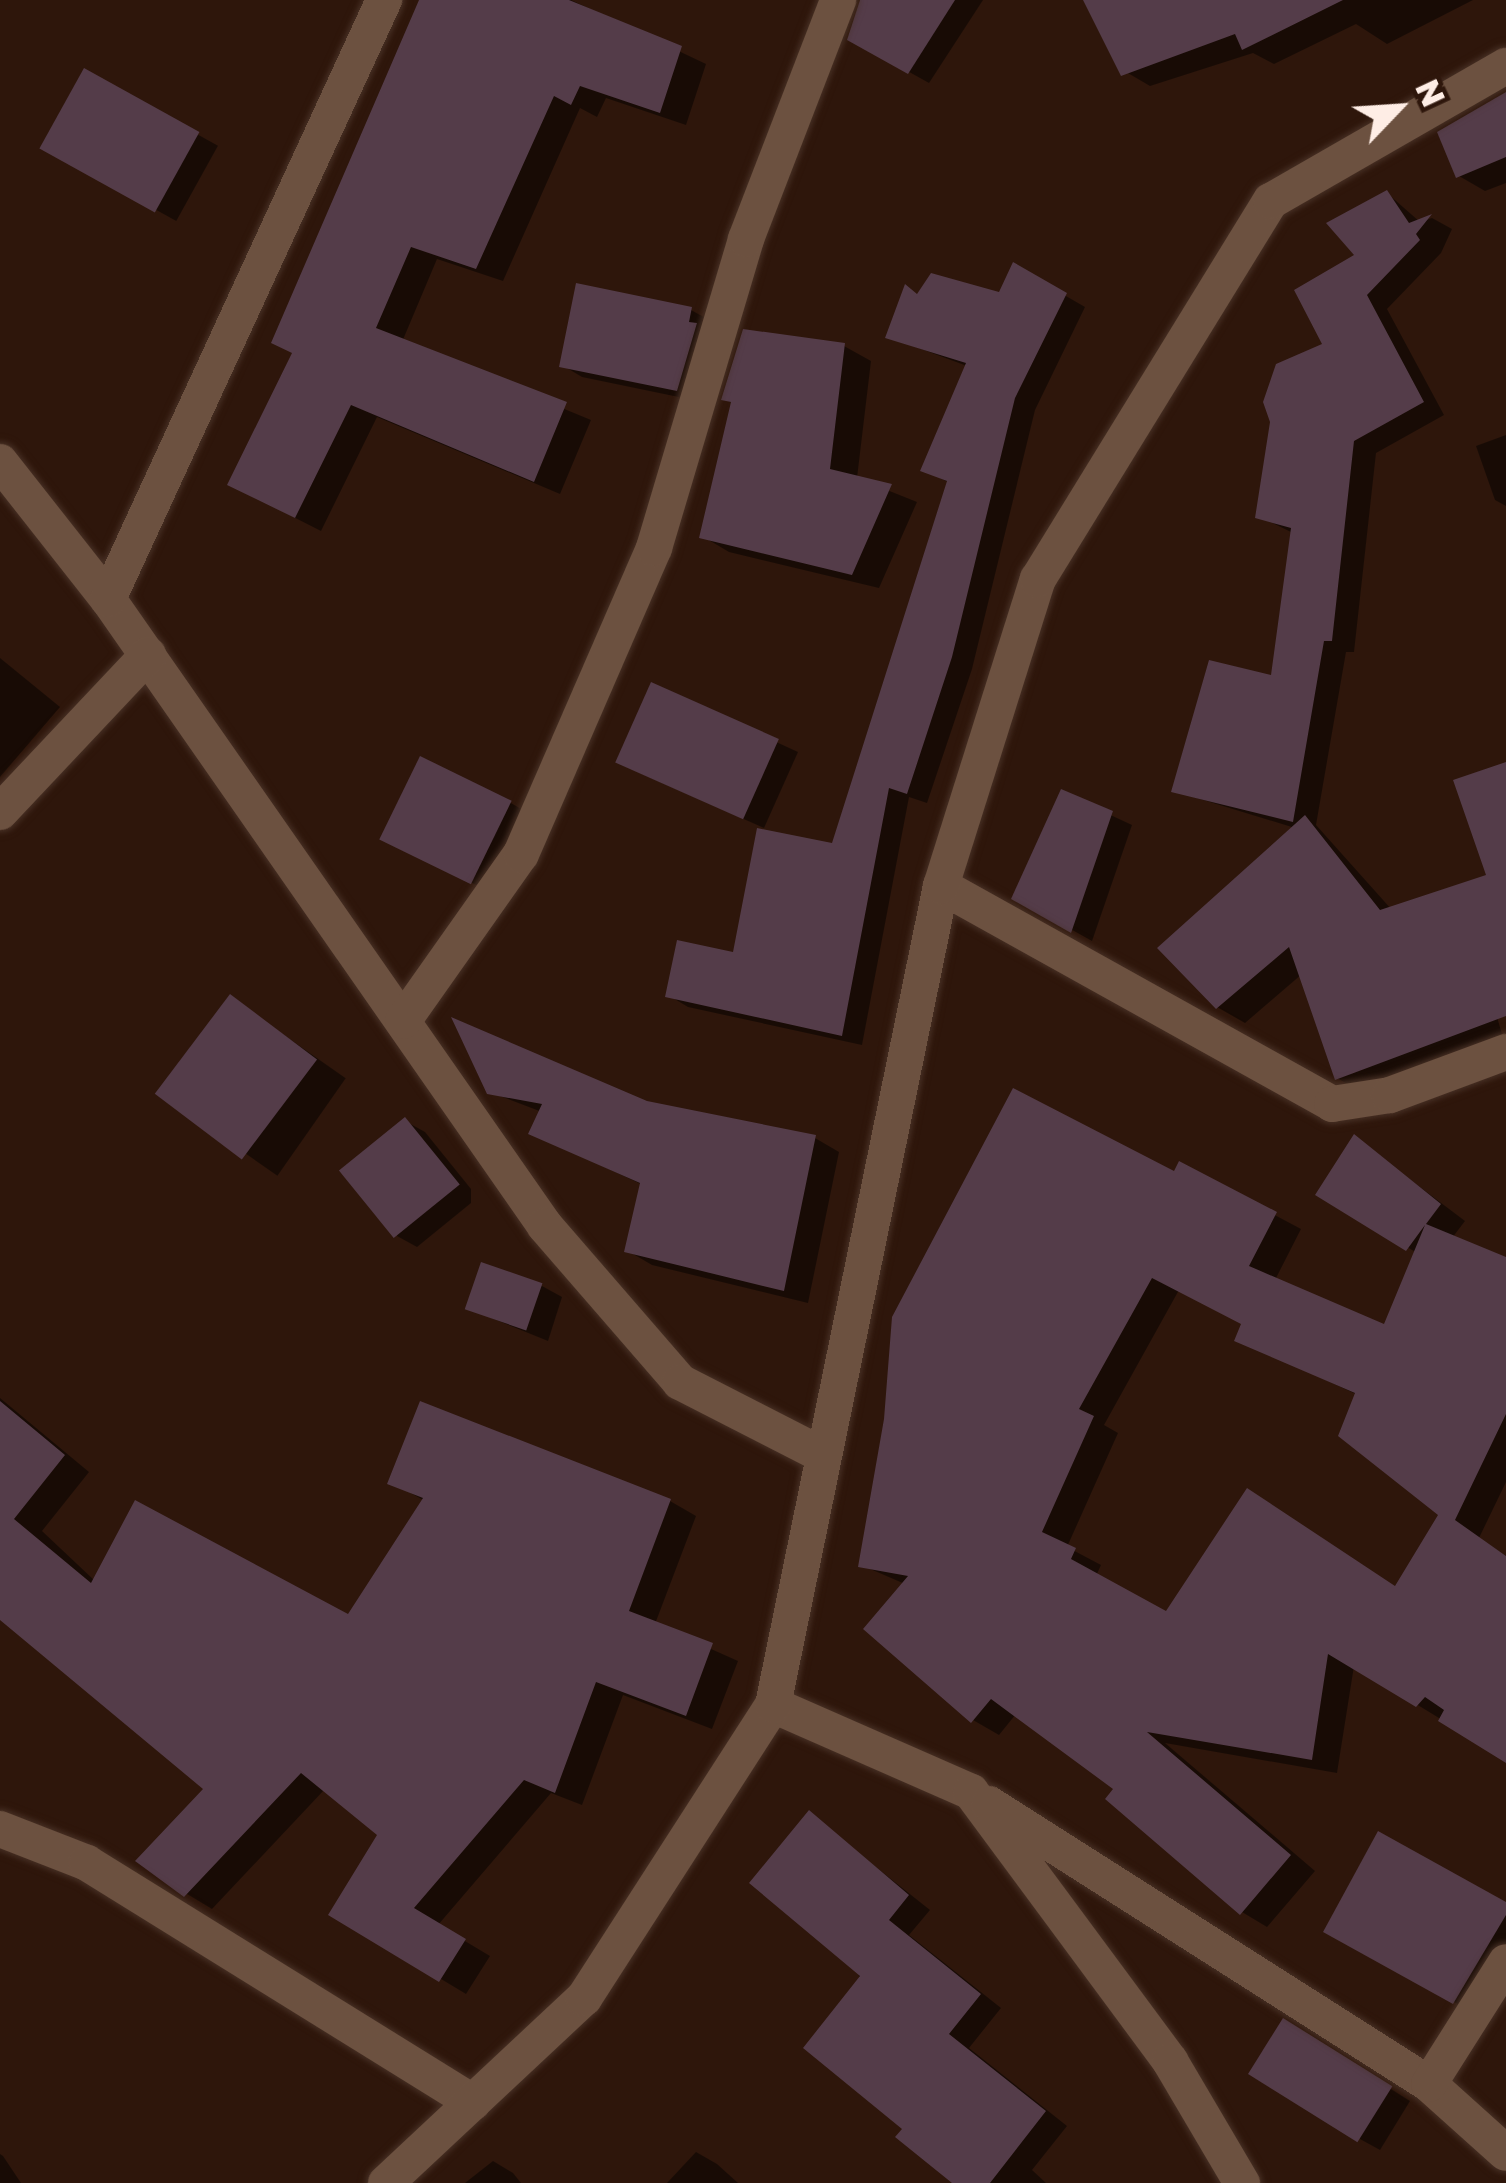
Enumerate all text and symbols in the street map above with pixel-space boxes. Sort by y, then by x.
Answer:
north arrow [1338,48,1458,168]
text: N [1408,73,1454,112]

